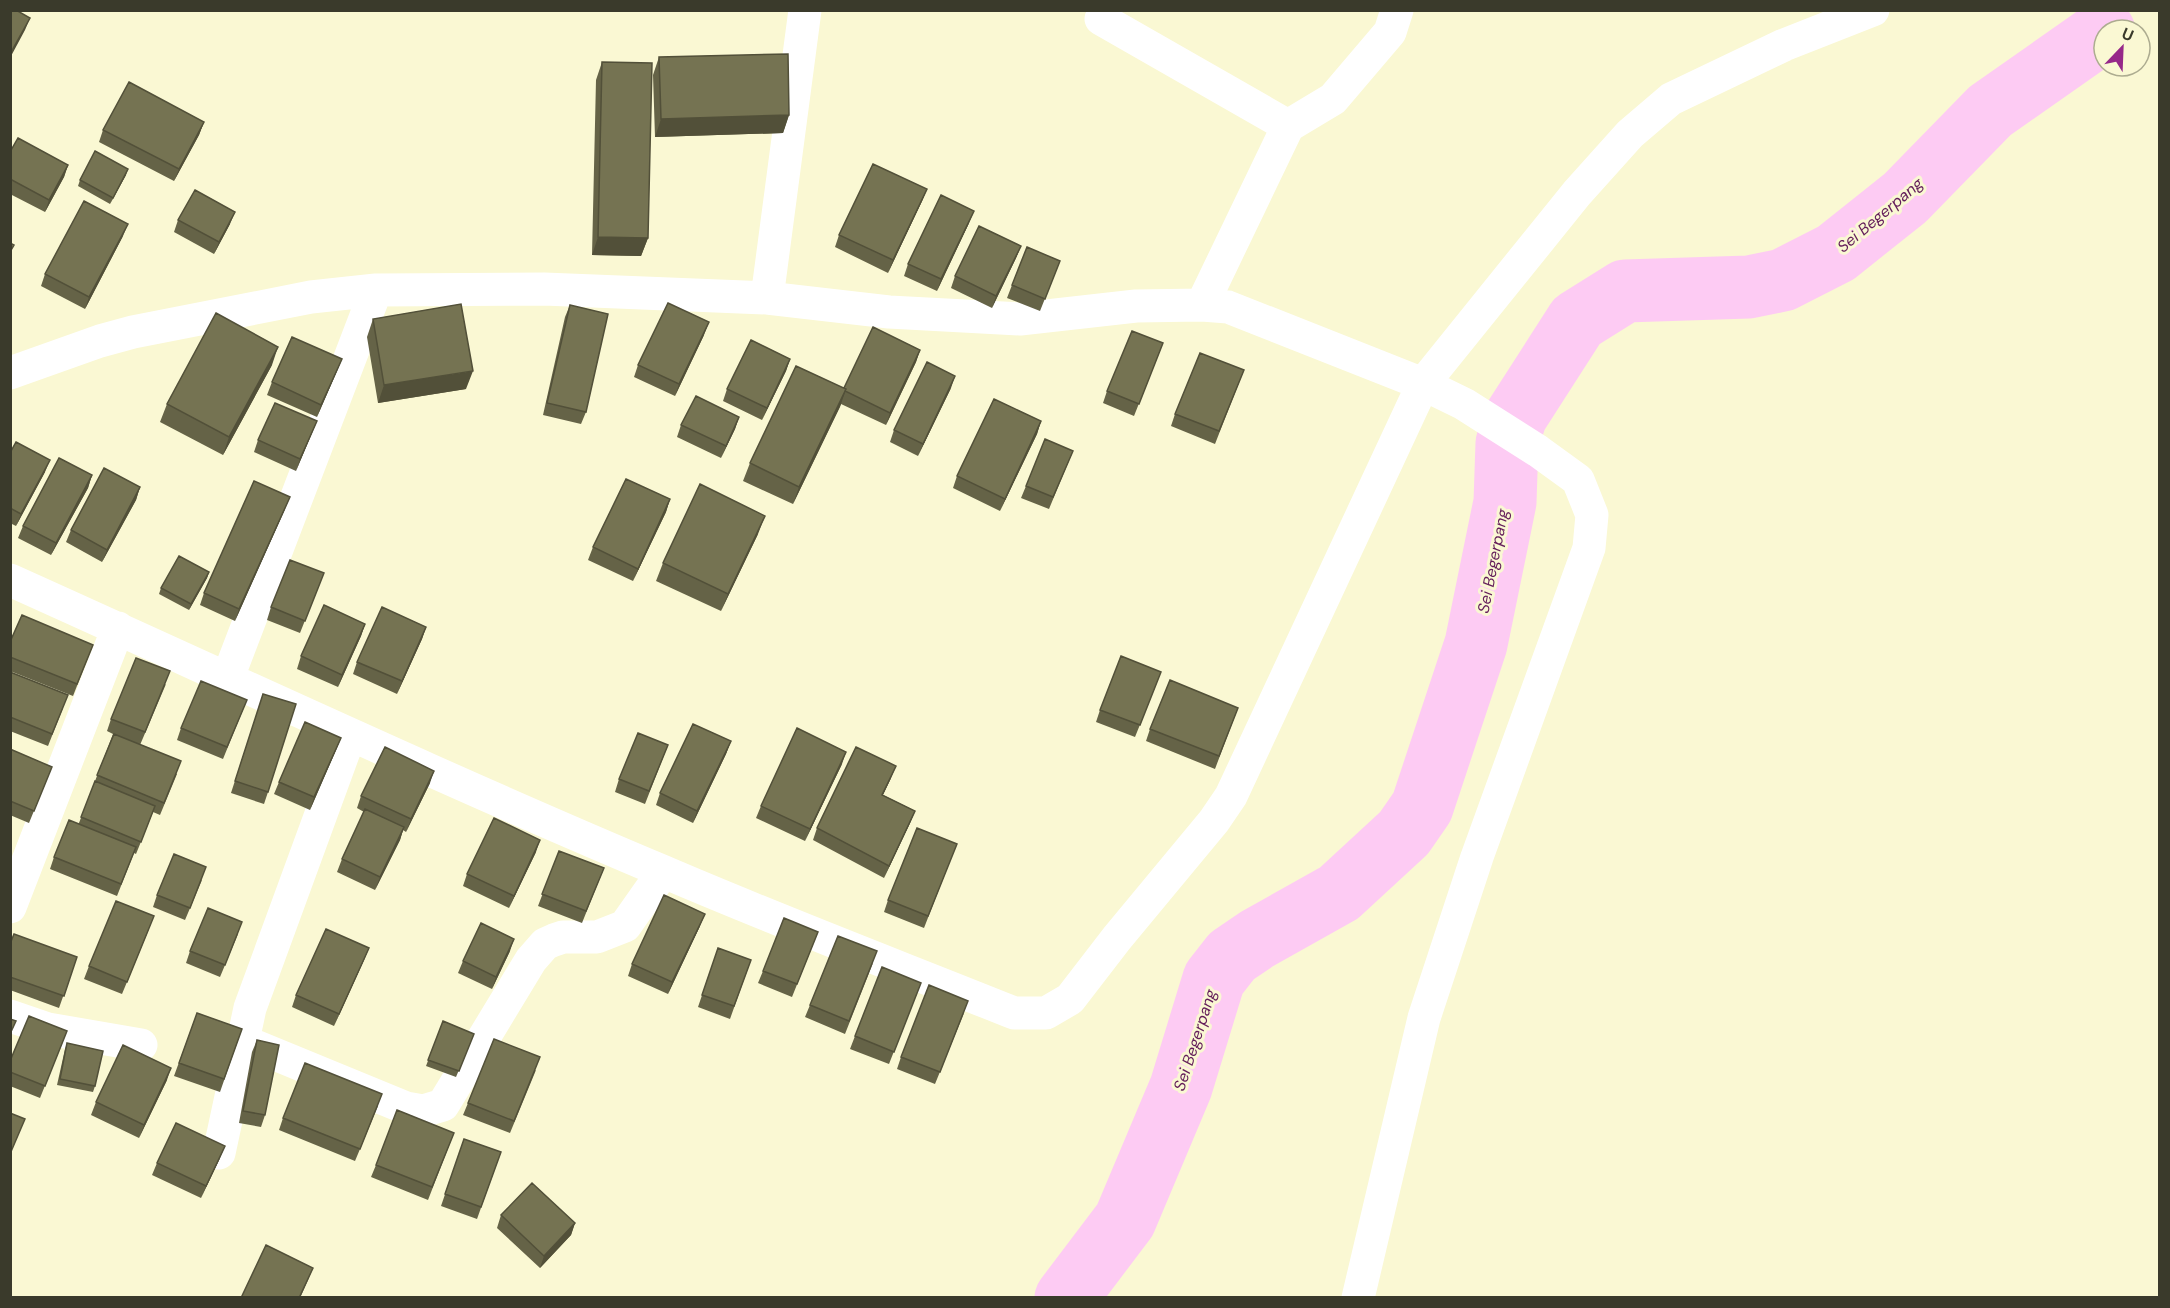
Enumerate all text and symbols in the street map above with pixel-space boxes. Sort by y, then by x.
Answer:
north arrow [2092,18,2152,78]
text: U [2119,23,2137,46]
water label: Sei Begerpang [1833,172,1928,257]
water label: Sei Begerpang [1473,506,1514,615]
water label: Sei Begerpang [1169,985,1222,1094]

